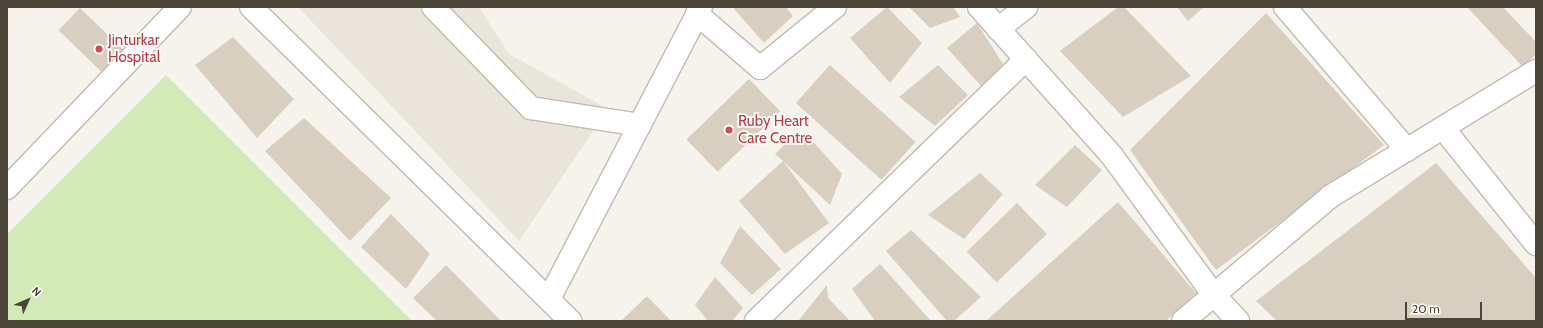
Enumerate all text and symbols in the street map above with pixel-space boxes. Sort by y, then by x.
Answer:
place label: Jinturkar Hospital [108,31,160,66]
marker: Jinturkar Hospital [93,43,105,55]
place label: Ruby Heart Care Centre [738,112,812,147]
marker: Ruby Heart Care Centre [723,124,735,136]
north arrow [8,280,48,320]
text: N [29,284,44,299]
scale bar [1407,294,1484,320]
text: 20 m [1412,301,1440,316]

